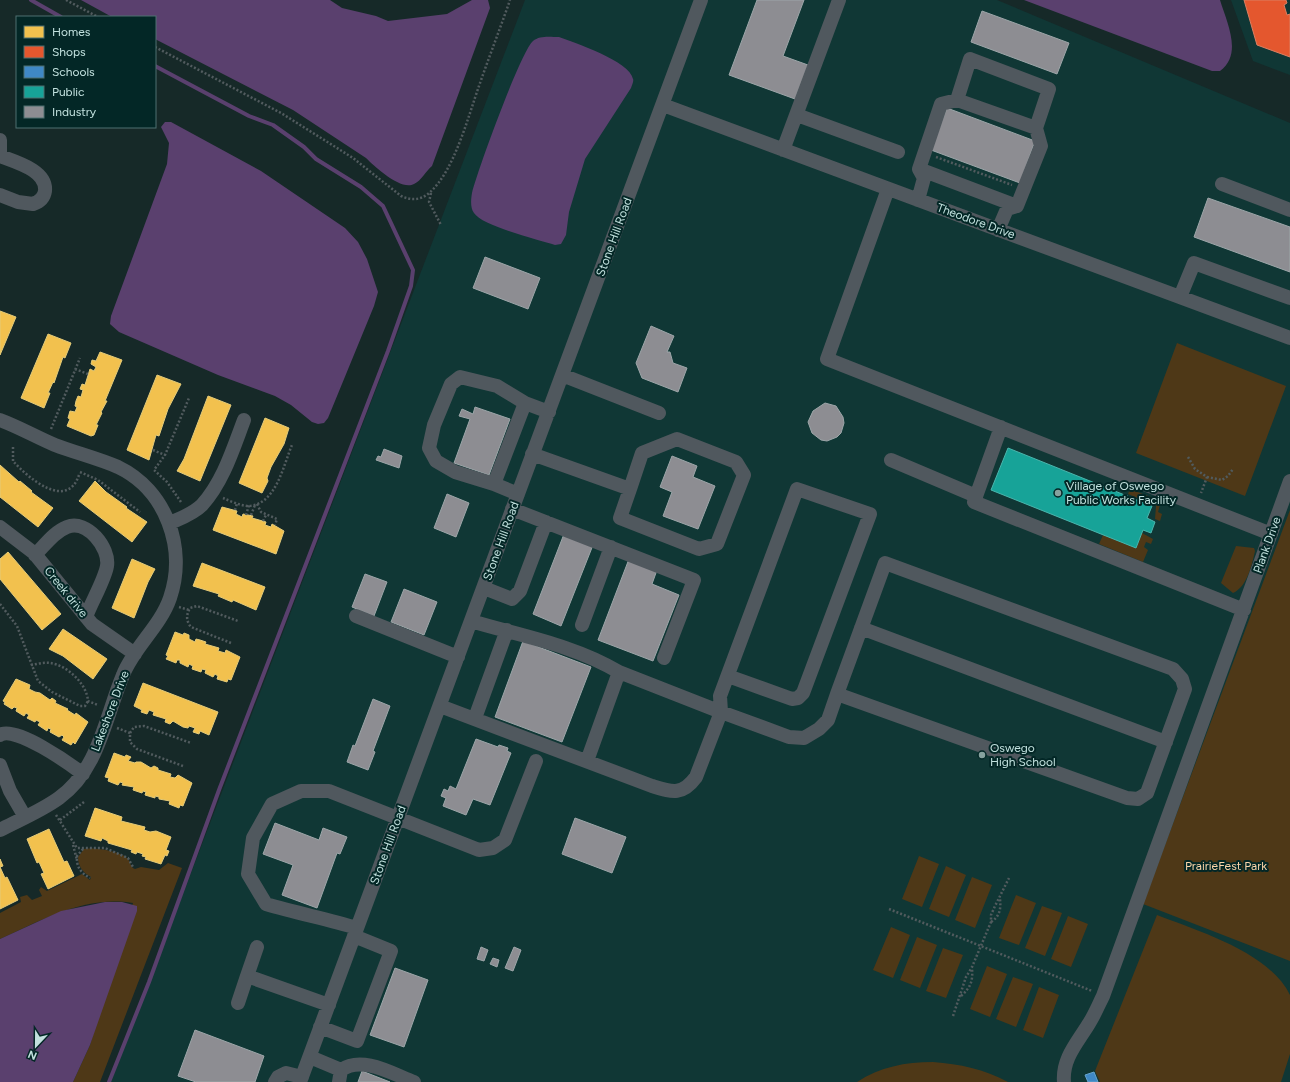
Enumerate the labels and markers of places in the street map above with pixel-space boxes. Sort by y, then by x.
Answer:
place label: Village of Oswego Public Works Facility [1066,479,1177,507]
marker: Village of Oswego Public Works Facility [1053,488,1063,498]
place label: Oswego High School [990,741,1056,769]
marker: Oswego High School [977,750,987,760]

